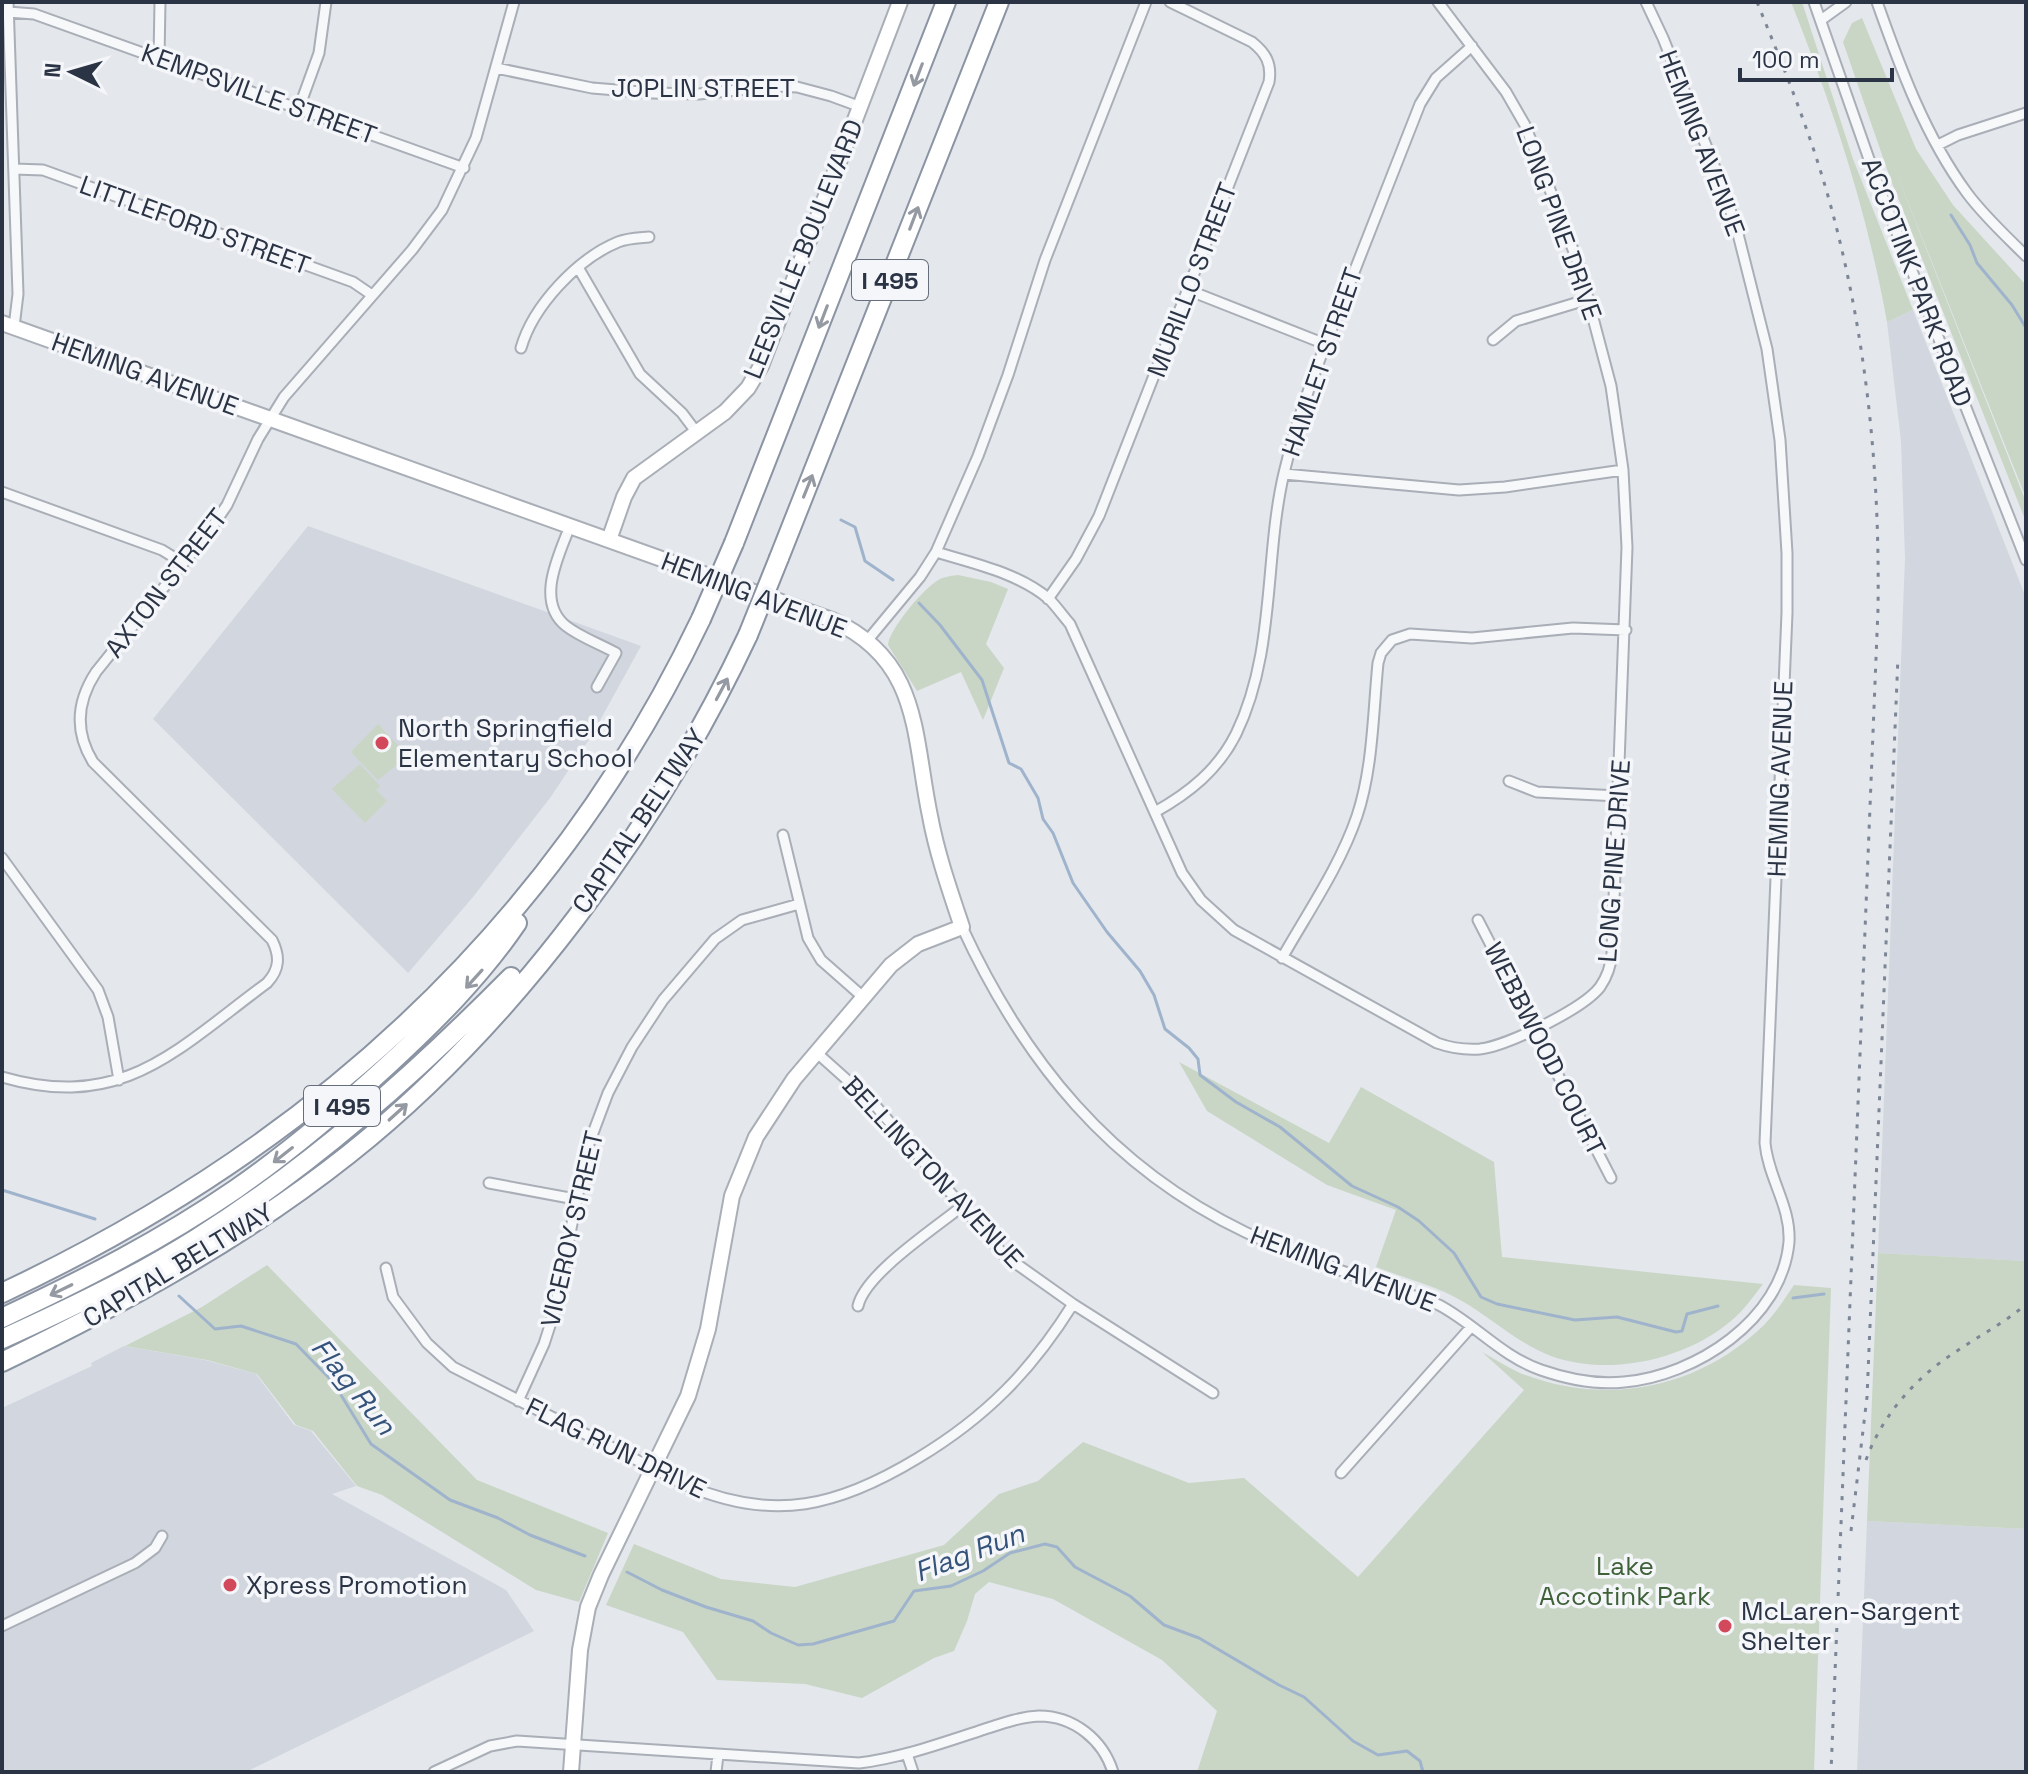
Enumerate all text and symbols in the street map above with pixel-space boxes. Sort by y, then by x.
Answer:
north arrow [32,32,112,112]
scale bar [1740,32,1892,82]
street label: KEMPSVILLE STREET [137,36,381,152]
text: 100 m [1752,44,1820,75]
street label: HEMING AVENUE [1651,45,1753,241]
text: N [37,62,67,79]
one-way arrow [909,62,924,87]
street label: JOPLIN STREET [611,71,795,105]
street label: LEESVILLE BOULEVARD [735,114,871,384]
street label: LONG PINE DRIVE [1508,122,1610,324]
street label: ACCOTINK PARK ROAD [1854,153,1980,411]
street label: LITTLEFORD STREET [75,167,315,283]
street label: MURILLO STREET [1139,178,1245,382]
one-way arrow [908,206,922,231]
road number: I 495 [852,260,928,300]
street label: HAMLET STREET [1274,263,1370,461]
one-way arrow [815,304,829,329]
street label: HEMING AVENUE [47,324,243,424]
one-way arrow [802,474,816,499]
street label: AXTON STREET [97,502,235,664]
street label: HEMING AVENUE [656,544,852,646]
one-way arrow [714,677,730,701]
street label: HEMING AVENUE [1760,680,1800,878]
place label: North Springfield Elementary School [398,711,633,775]
street label: CAPITAL BELTWAY [564,722,714,920]
marker: North Springfield Elementary School [373,734,391,752]
street label: LONG PINE DRIVE [1590,758,1638,964]
street label: WEBBWOOD COURT [1476,936,1614,1162]
one-way arrow [464,969,483,989]
street label: BELLINGTON AVENUE [835,1069,1031,1275]
road number: I 495 [304,1086,380,1126]
one-way arrow [387,1103,407,1121]
street label: VICEROY STREET [533,1128,611,1330]
one-way arrow [273,1146,294,1163]
street label: CAPITAL BELTWAY [77,1195,280,1335]
street label: HEMING AVENUE [1245,1218,1441,1320]
one-way arrow [49,1282,73,1298]
water label: Flag Run [304,1330,405,1443]
street label: FLAG RUN DRIVE [520,1390,712,1506]
water label: Flag Run [909,1514,1030,1589]
park label: Lake Accotink Park [1539,1549,1711,1613]
place label: Xpress Promotion [246,1568,467,1602]
marker: Xpress Promotion [221,1576,239,1594]
place label: McLaren-Sargent Shelter [1741,1594,1961,1658]
marker: McLaren-Sargent Shelter [1716,1617,1734,1635]

